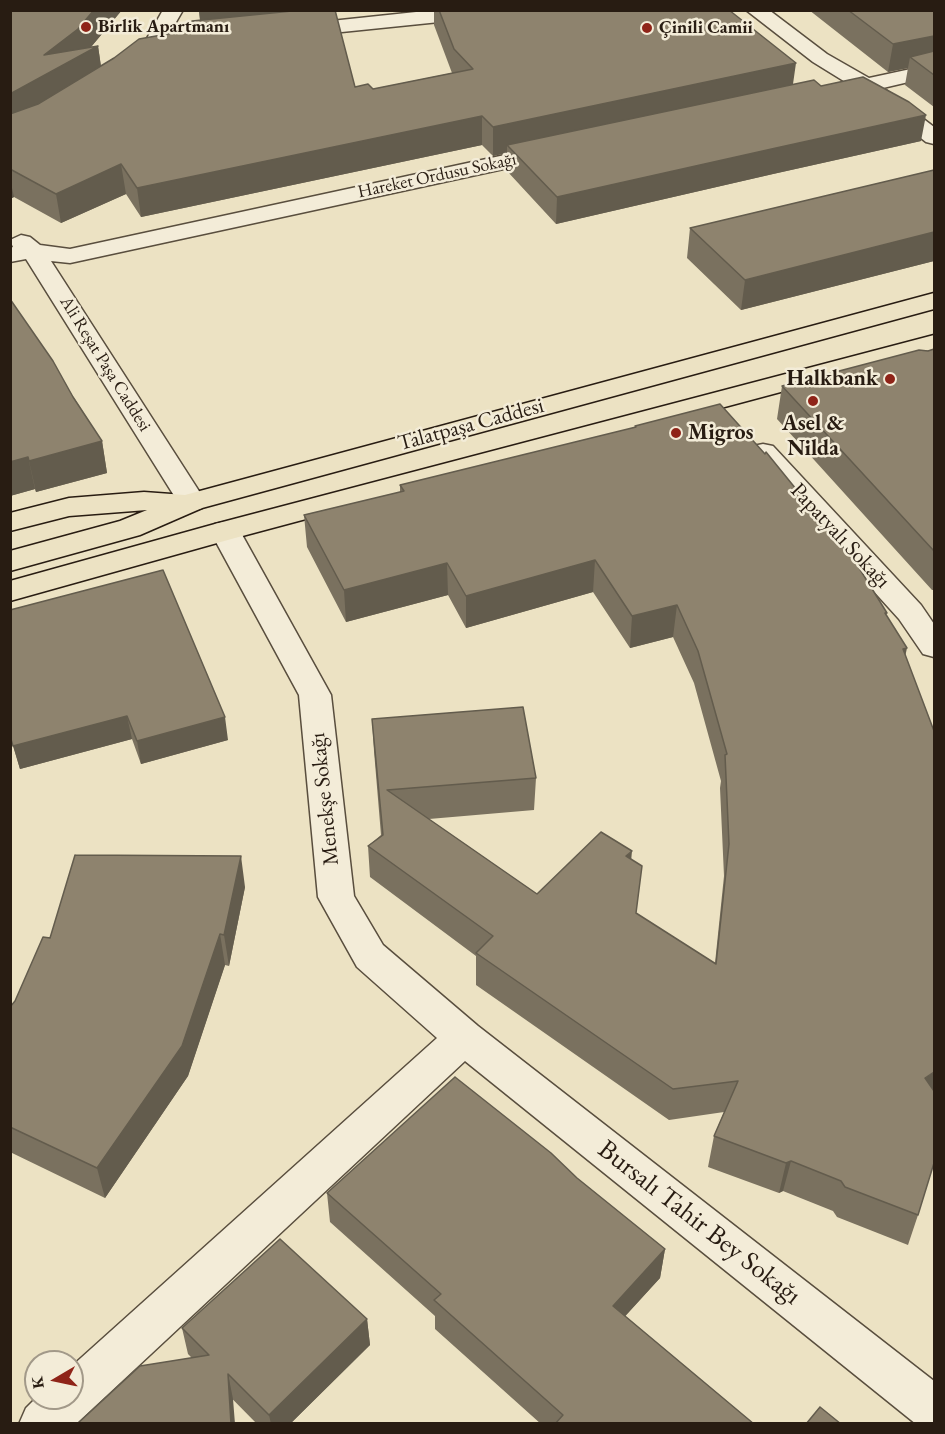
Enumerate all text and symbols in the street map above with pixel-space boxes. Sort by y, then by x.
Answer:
place label: Birlik Apartmanı [98,16,229,38]
place label: Çinili Camii [659,17,753,39]
marker: Birlik Apartmanı [79,20,93,34]
marker: Çinili Camii [640,21,654,35]
street label: Hareket Ordusu Sokağı [356,149,518,203]
street label: Ali Reşat Paşa Caddesi [55,293,155,435]
place label: Halkbank [787,366,878,392]
marker: Halkbank [883,372,897,386]
street label: Talatpaşa Caddesi [395,393,547,457]
marker: Asel & Nilda [806,394,820,408]
place label: Asel & Nilda [782,411,844,463]
place label: Migros [688,420,753,446]
marker: Migros [669,426,683,440]
street label: Papatyalı Sokağı [784,478,896,594]
street label: Menekşe Sokağı [305,731,345,867]
street label: Bursalı Tahir Bey Sokağı [591,1134,807,1312]
north arrow [24,1350,84,1410]
text: K [26,1375,49,1390]

